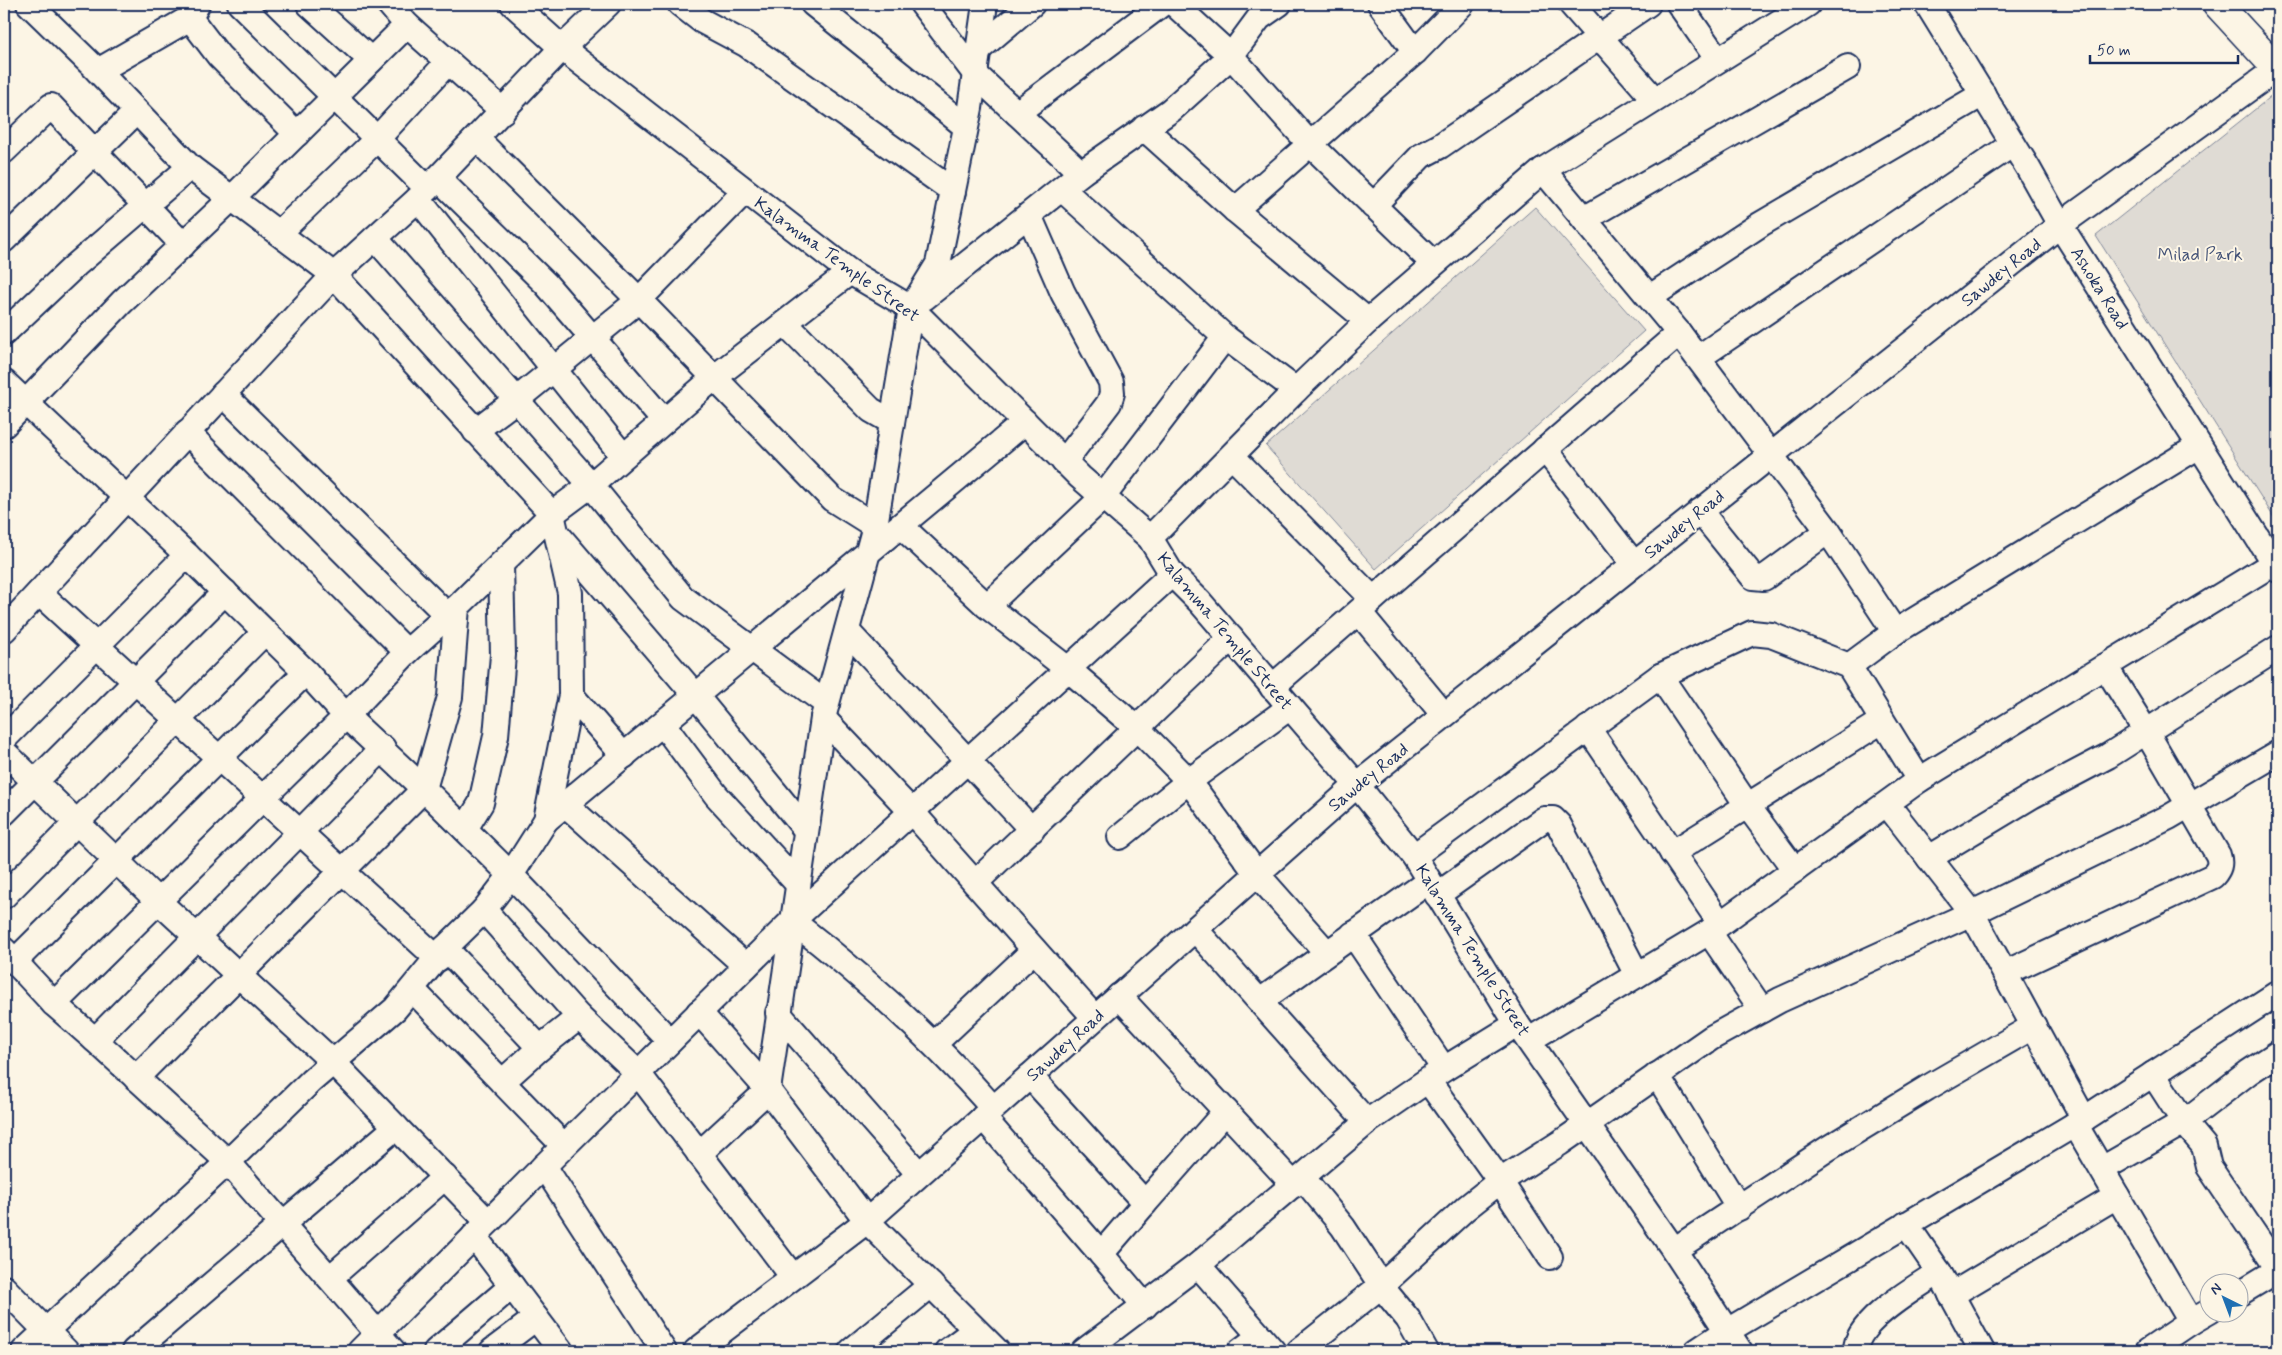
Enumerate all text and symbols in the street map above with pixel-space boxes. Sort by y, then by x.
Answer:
scale bar [2090,32,2237,64]
text: 50 m [2097,41,2131,61]
street label: Kalamma Temple Street [749,192,924,328]
street label: Sawdey Road [1956,233,2047,313]
street label: Ashoka Road [2064,243,2134,334]
park label: Milad Park [2157,243,2243,267]
street label: Sawdey Road [1639,485,1730,565]
street label: Kalamma Temple Street [1151,548,1297,716]
street label: Sawdey Road [1323,738,1414,818]
street label: Kalamma Temple Street [1409,860,1535,1041]
street label: Sawdey Road [1021,1004,1110,1087]
north arrow [2200,1272,2250,1322]
text: N [2206,1279,2225,1299]

